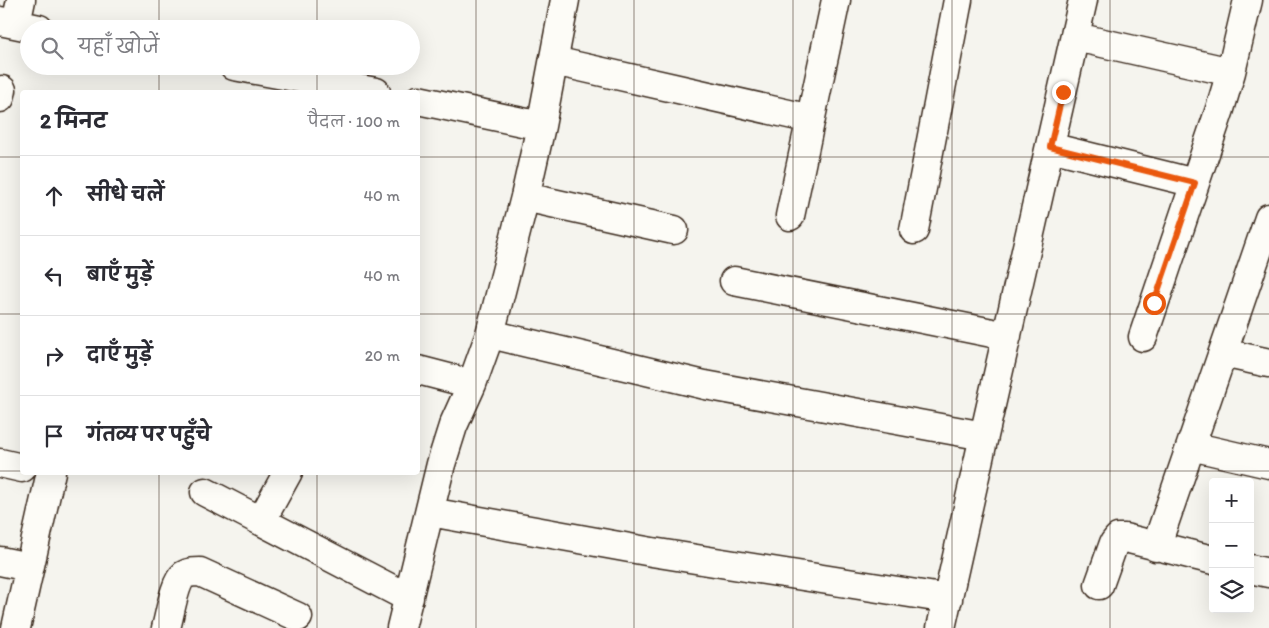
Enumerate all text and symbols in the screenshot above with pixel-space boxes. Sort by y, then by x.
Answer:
search box [20,20,420,75]
icon: search [38,34,66,62]
text: यहाँ खोजें [78,35,159,58]
route end [1052,81,1075,104]
text: 2 मिनट [40,108,107,133]
text: पैदल · 100 m [308,112,400,131]
icon: ahead [40,182,68,210]
text: सीधे चलें [87,183,164,206]
text: 40 m [363,186,400,205]
icon: left [40,262,68,290]
text: बाएँ मुड़ें [87,263,153,286]
text: 40 m [363,266,400,285]
route start [1143,292,1166,315]
icon: right [40,342,68,370]
text: दाएँ मुड़ें [87,343,153,366]
text: 20 m [365,346,400,365]
icon: arrive [40,422,68,450]
text: गंतव्य पर पहुँचे [87,423,211,446]
map controls [1209,478,1254,613]
button: + [1209,478,1254,523]
button: − [1209,523,1254,568]
button: layers [1209,568,1254,613]

